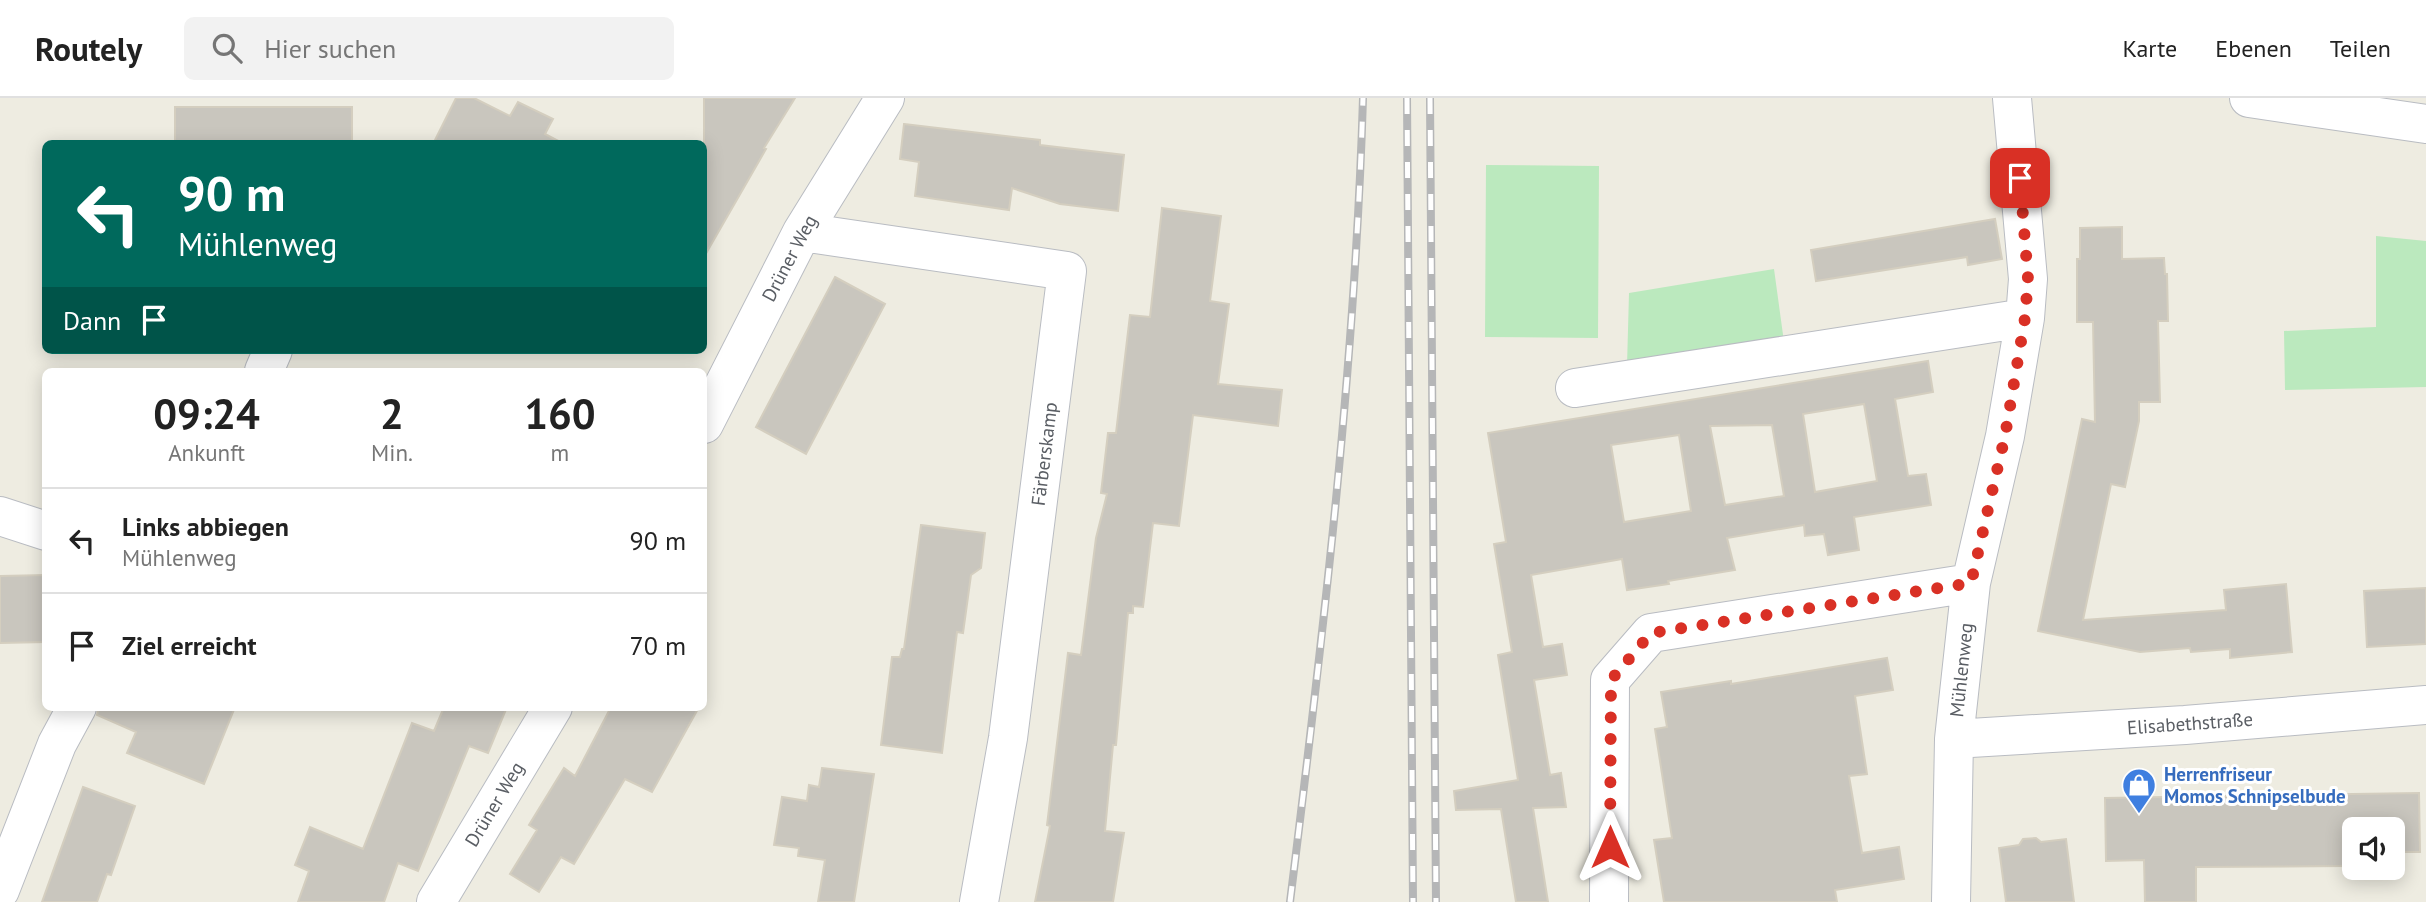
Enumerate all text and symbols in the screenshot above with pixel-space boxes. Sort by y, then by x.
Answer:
search box [184,17,674,80]
text: Routely [35,27,142,70]
icon: search [208,29,246,67]
text: Hier suchen [264,32,396,65]
text: Karte [2123,33,2177,64]
text: Ebenen [2215,33,2292,64]
text: Teilen [2330,33,2391,64]
pin [1990,148,2050,208]
icon: arrive [2001,159,2039,197]
text: 90 m [178,161,285,225]
icon: left [63,168,154,259]
street label: Drüner Weg [756,210,822,306]
text: Mühlenweg [178,223,337,265]
icon: arrive [135,301,173,339]
text: Dann [63,304,121,337]
text: 09:24 [153,386,260,441]
text: 2 [380,386,404,441]
text: 160 [524,386,596,441]
street label: Färberskamp [1026,401,1062,507]
text: Ankunft [168,438,245,467]
text: Min. [371,438,413,467]
text: m [551,438,569,467]
text: Links abbiegen [122,510,289,543]
icon: left [63,522,101,560]
text: 90 m [630,524,686,557]
text: Mühlenweg [122,543,237,572]
street label: Mühlenweg [1944,622,1978,718]
icon: arrive [63,627,101,665]
text: Ziel erreicht [122,629,257,662]
text: 70 m [630,629,686,662]
street label: Elisabethstraße [2126,707,2254,739]
street label: Drüner Weg [459,757,529,851]
place label: Herrenfriseur Momos Schnipselbude [2164,762,2346,808]
shop icon: Herrenfriseur Momos Schnipselbude [2120,766,2158,815]
position arrow [1573,810,1647,884]
map controls [2342,817,2405,880]
button: sound [2342,817,2405,880]

